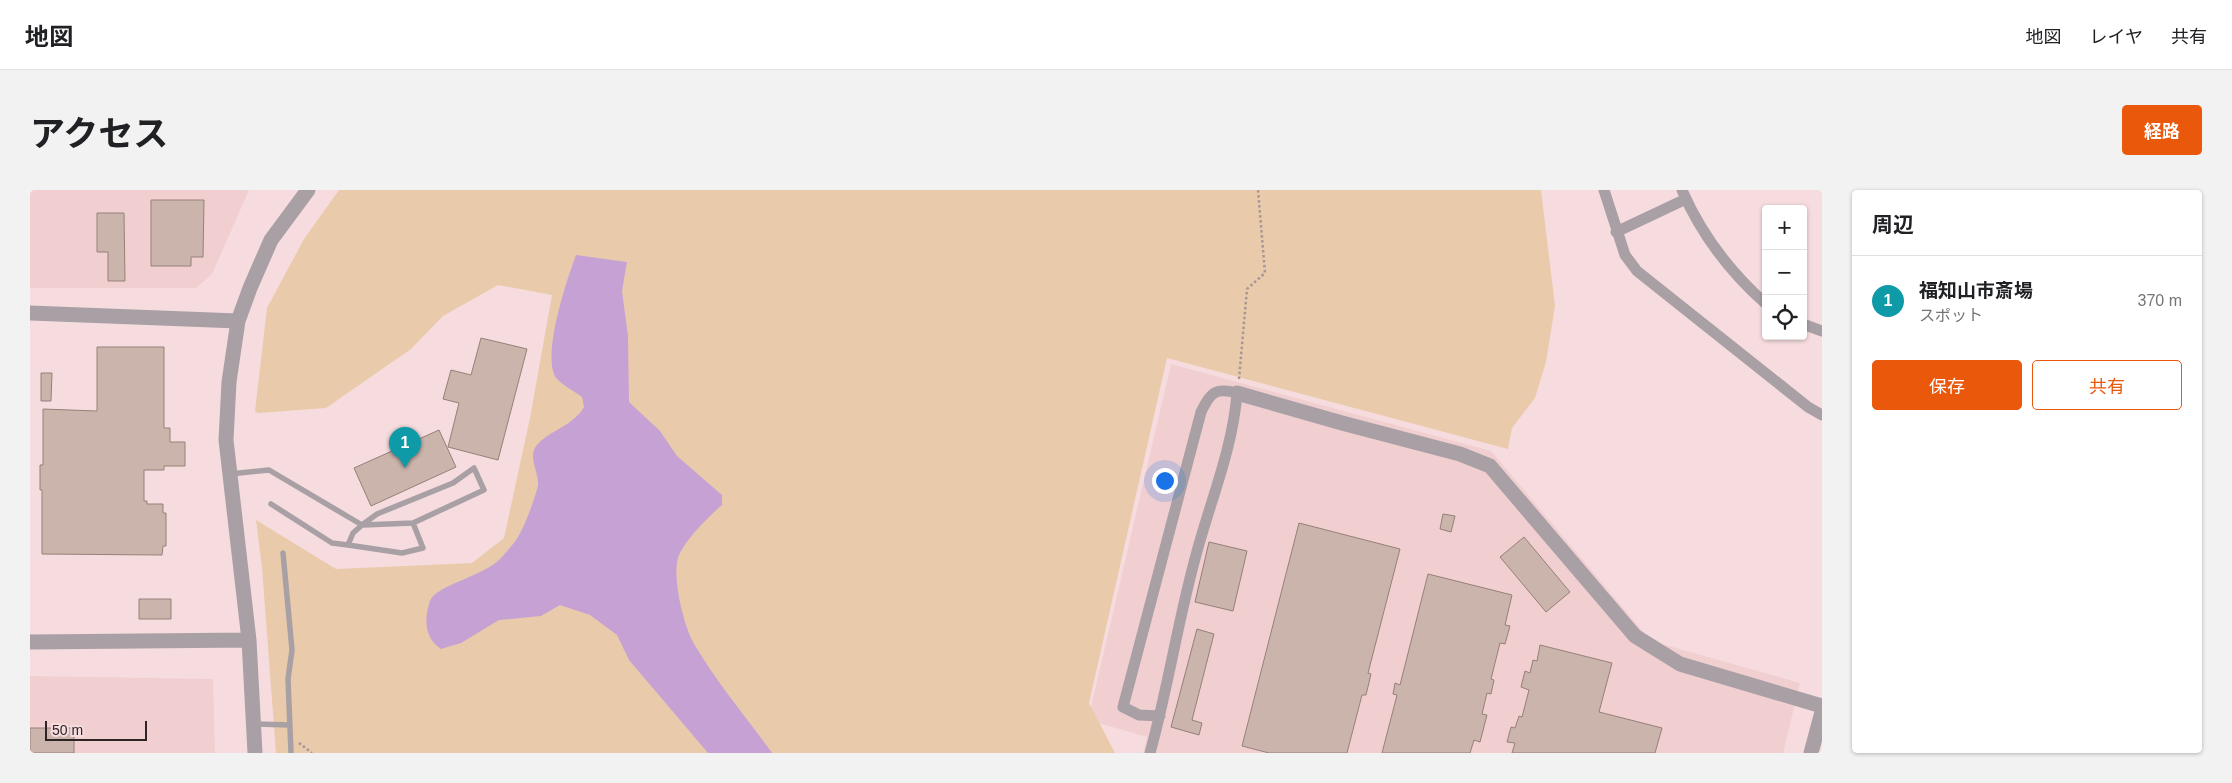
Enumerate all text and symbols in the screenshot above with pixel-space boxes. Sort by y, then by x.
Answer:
text: 地図 [25,23,73,50]
text: 地図 [2026,27,2062,47]
text: レイヤ [2090,27,2143,47]
text: 共有 [2171,27,2207,47]
button: 経路 [2122,105,2202,155]
text: アクセス [30,114,168,153]
map controls [1762,205,1807,340]
button: + [1762,205,1807,250]
text: 周辺 [1872,213,1914,236]
button: − [1762,250,1807,295]
text: 福知山市斎場 [1919,280,2033,301]
text: 1 [1884,292,1892,309]
text: 370 m [2138,292,2182,309]
button: locate [1762,295,1807,340]
text: スポット [1919,307,1983,324]
button: 保存 [1872,360,2022,410]
button: 共有 [2032,360,2182,410]
pin: 1 [389,427,421,468]
your location [1152,468,1178,494]
scale bar [45,718,148,741]
text: 50 m [52,722,83,738]

